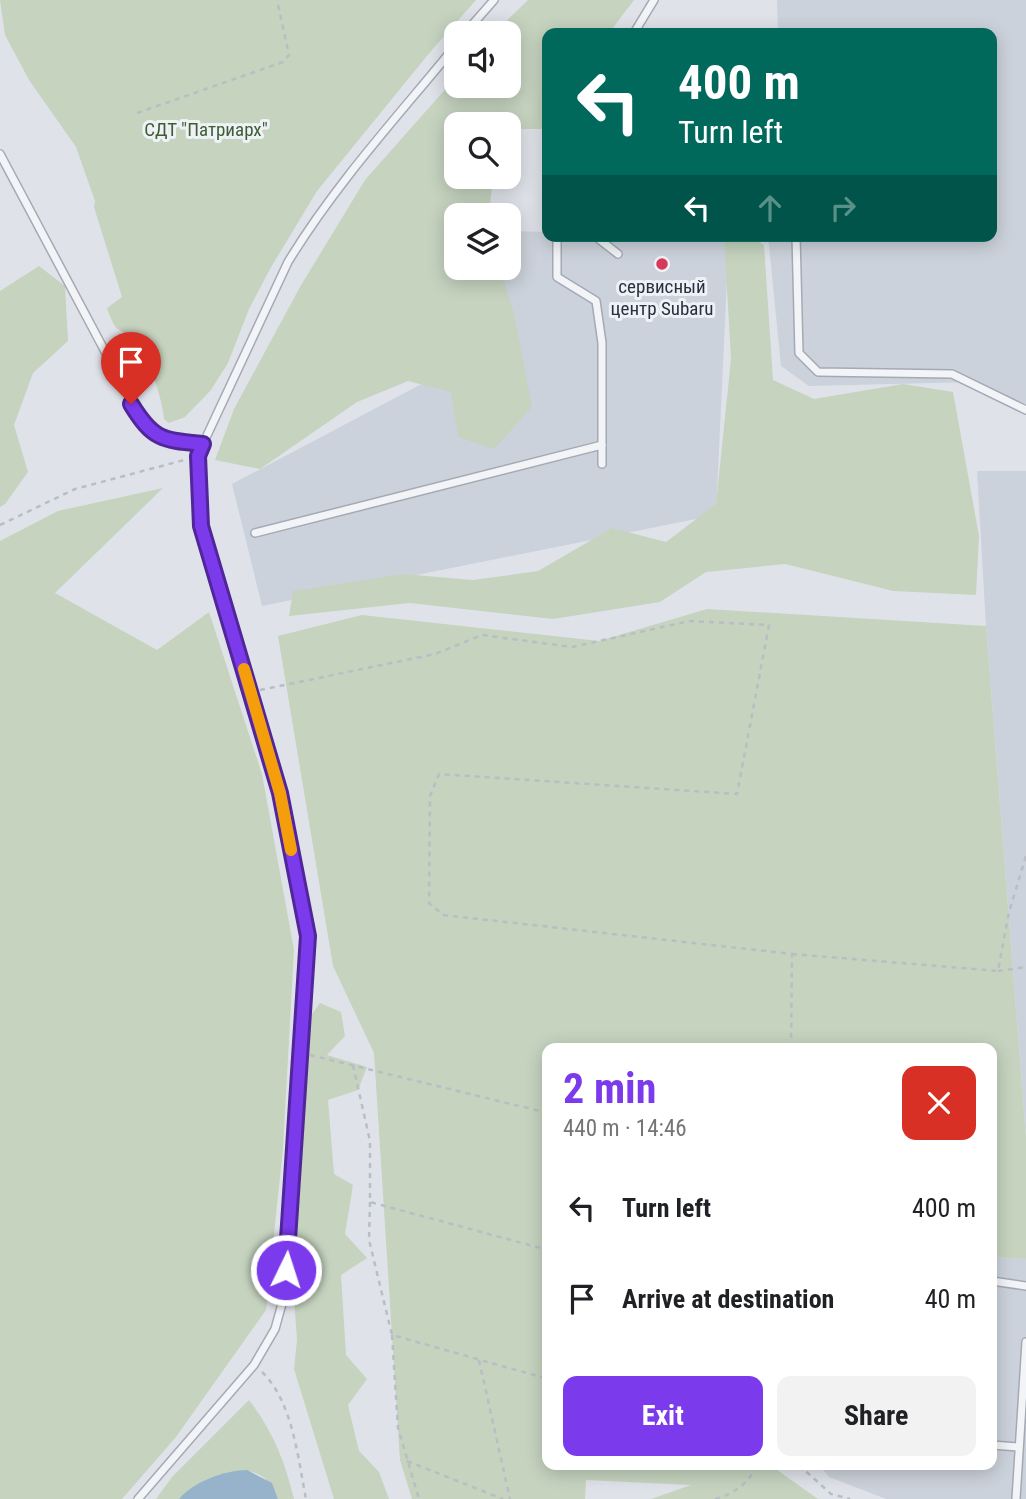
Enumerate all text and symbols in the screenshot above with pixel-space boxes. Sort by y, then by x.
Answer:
map controls [444,21,521,280]
button: sound [444,21,521,98]
text: 400 m [678,54,800,111]
icon: left [563,56,654,147]
button: search [444,112,521,189]
text: Turn left [678,113,783,151]
park label: СДТ "Патриарх" [144,118,268,141]
icon: left [678,189,716,227]
icon: ahead [751,189,789,227]
icon: right [824,189,862,227]
button: layers [444,203,521,280]
marker: сервисный центр Subaru [654,256,670,272]
place label: сервисный центр Subaru [611,275,713,320]
pin [101,332,161,404]
icon: arrive [112,343,150,381]
text: 2 min [563,1064,656,1113]
button: close [902,1066,976,1140]
text: 440 m · 14:46 [563,1115,687,1142]
icon: left [563,1189,601,1227]
text: Turn left [622,1193,711,1223]
text: 400 m [912,1193,976,1223]
position arrow [249,1233,323,1307]
icon: arrive [563,1280,601,1318]
text: Arrive at destination [622,1284,834,1314]
text: 40 m [925,1284,976,1314]
button: Exit [563,1376,763,1456]
button: Share [777,1376,976,1456]

